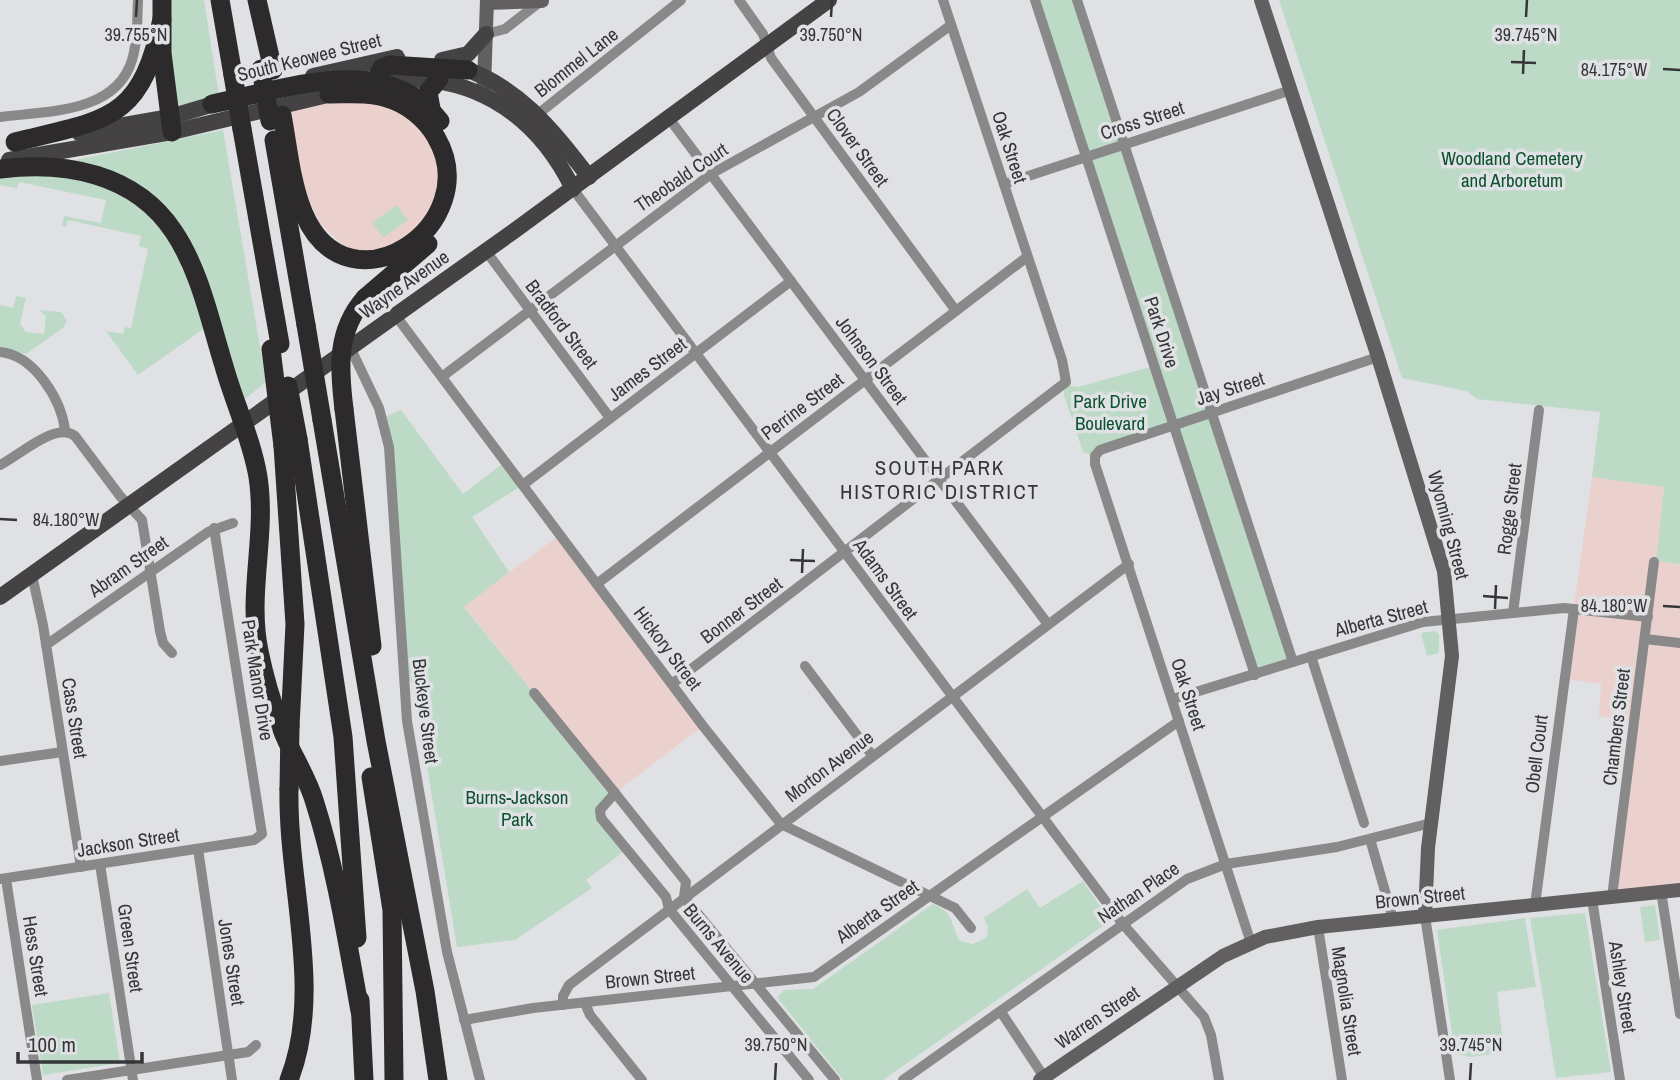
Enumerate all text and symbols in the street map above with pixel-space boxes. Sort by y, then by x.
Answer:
street label: Blommel Lane [529,21,623,103]
text: 39.755°N [105,22,168,47]
text: 39.750°N [800,22,863,47]
text: 39.745°N [1495,22,1558,47]
street label: South Keowee Street [234,26,384,87]
text: 84.175°W [1581,57,1647,82]
street label: Cross Street [1097,94,1188,146]
street label: Clover Street [821,103,896,192]
street label: Oak Street [986,108,1034,187]
street label: Theobald Court [629,136,733,218]
park label: Woodland Cemetery and Arboretum [1441,145,1583,193]
street label: Wayne Avenue [354,244,454,324]
street label: Bradford Street [520,274,605,375]
street label: Park Drive [1138,293,1186,371]
street label: Johnson Street [830,310,914,410]
street label: James Street [603,331,692,407]
street label: Jay Street [1193,365,1268,411]
street label: Perrine Street [755,366,849,446]
park label: Park Drive Boulevard [1073,388,1147,436]
district label: SOUTH PARK HISTORIC DISTRICT [840,453,1040,506]
street label: Rogge Street [1491,461,1528,556]
street label: Wyoming Street [1422,468,1476,583]
text: 84.180°W [33,507,99,532]
street label: Abram Street [82,529,174,604]
street label: Adams Street [847,532,925,625]
street label: Bonner Street [695,570,788,649]
street label: Alberta Street [1331,593,1431,643]
text: 84.180°W [1581,593,1647,618]
street label: Hickory Street [628,601,708,696]
street label: Park Manor Drive [236,618,280,742]
street label: Oak Street [1165,655,1213,734]
street label: Buckeye Street [407,657,445,766]
street label: Chambers Street [1596,666,1636,787]
street label: Cass Street [56,676,94,761]
street label: Obell Court [1518,713,1554,795]
street label: Morton Avenue [779,724,879,808]
park label: Burns-Jackson Park [465,784,569,832]
street label: Jackson Street [75,821,182,863]
street label: Nathan Place [1092,855,1184,929]
street label: Alberta Street [830,873,924,950]
street label: Brown Street [1374,879,1467,915]
street label: Burns Avenue [678,898,760,988]
street label: Green Street [112,902,150,995]
street label: Hess Street [17,914,55,999]
street label: Jones Street [212,917,252,1008]
street label: Ashley Street [1603,938,1643,1035]
street label: Magnolia Street [1326,945,1369,1058]
street label: Brown Street [604,959,697,995]
street label: Warren Street [1050,979,1145,1055]
scale bar [18,1020,142,1064]
text: 100 m [28,1030,76,1059]
text: 39.750°N [745,1032,808,1057]
text: 39.745°N [1440,1032,1503,1057]

